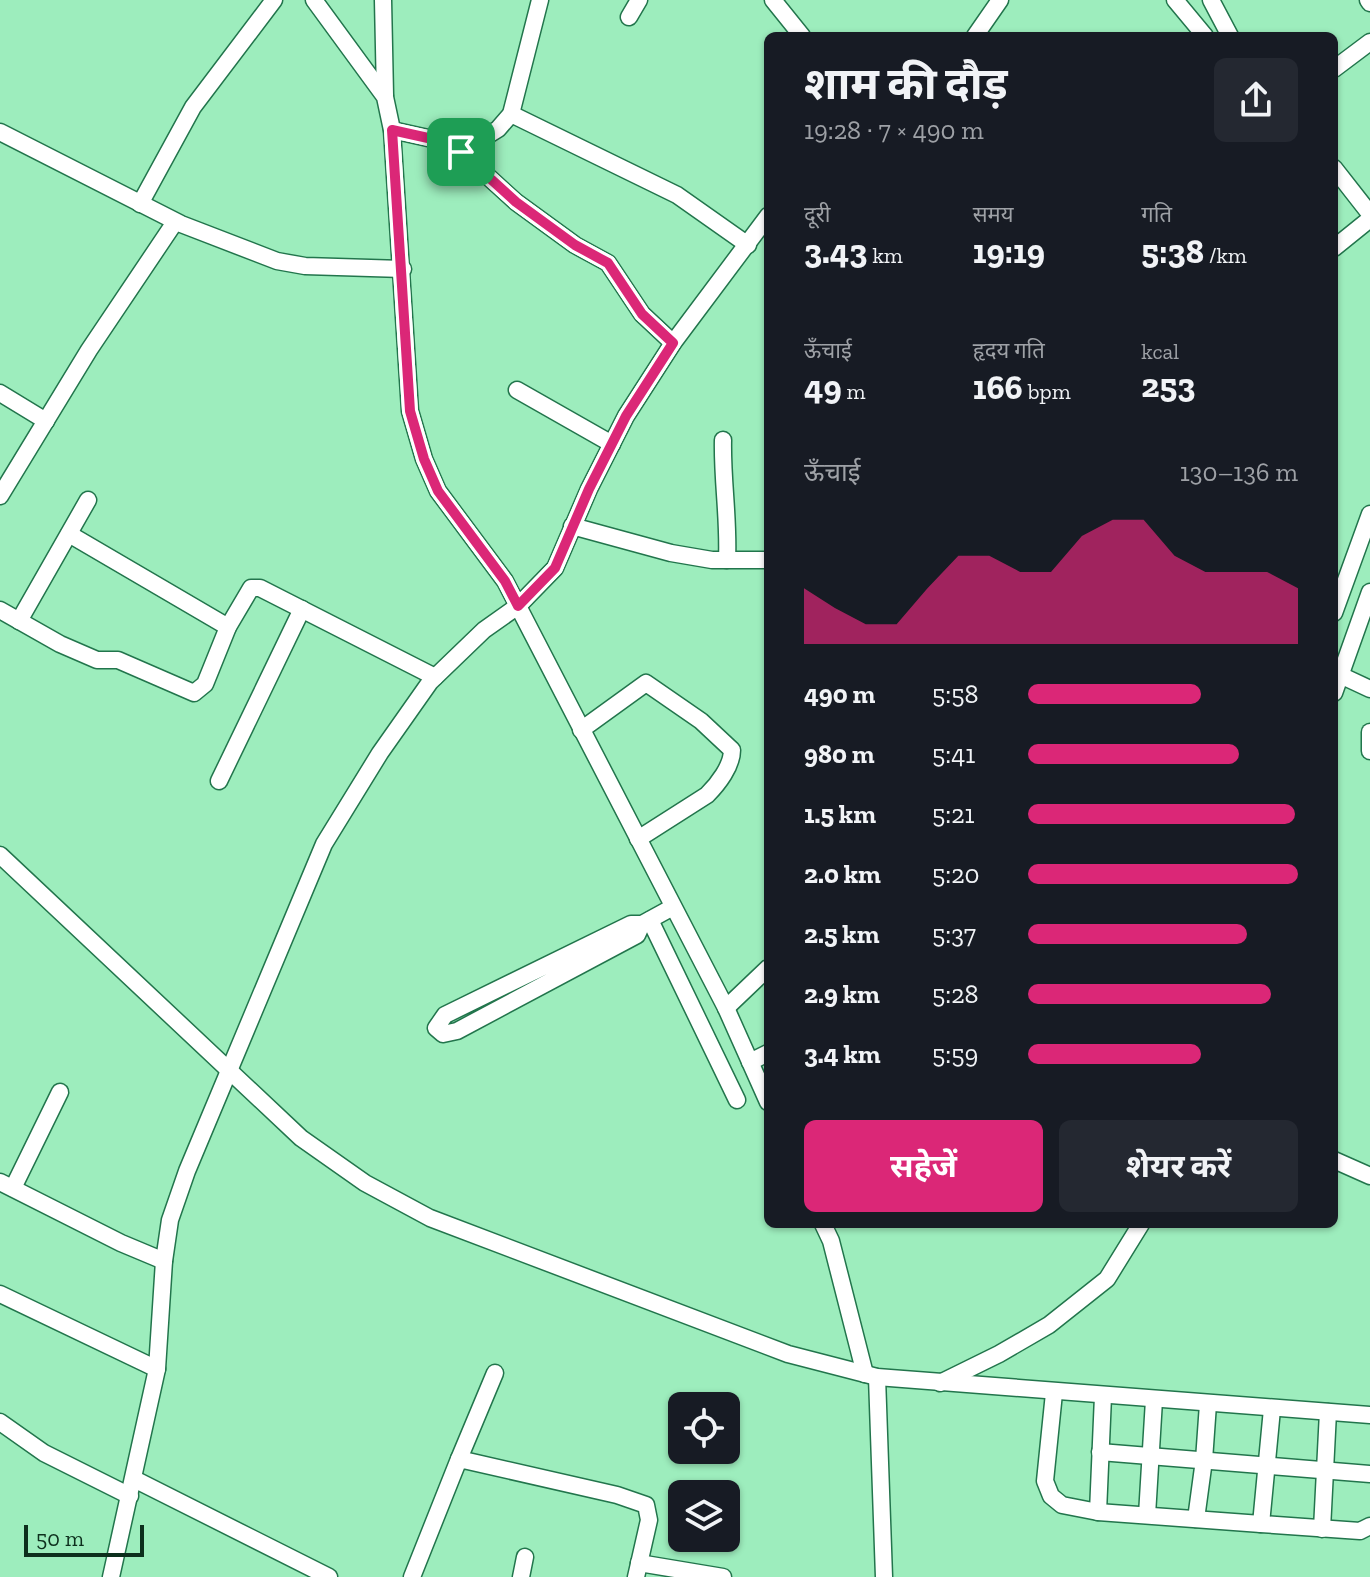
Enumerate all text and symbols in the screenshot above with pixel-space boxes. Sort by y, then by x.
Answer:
text: शाम की दौड़ [804,57,1008,110]
button: share [1214,58,1298,142]
text: 19:28 · 7 × 490 m [804,114,984,146]
pin [427,118,495,186]
icon: arrive [439,130,483,174]
text: दूरी [804,201,830,228]
text: समय [973,201,1013,228]
text: गति [1141,201,1172,228]
text: 3.43 [804,231,867,272]
text: 19:19 [973,231,1045,272]
text: 5:38 [1141,231,1204,272]
text: km [867,242,903,269]
text: /km [1204,242,1247,269]
text: ऊँचाई [804,337,852,364]
text: हृदय गति [973,337,1045,364]
text: kcal [1141,338,1179,365]
text: 253 [1141,365,1195,406]
text: 49 [804,367,842,408]
text: 166 [973,367,1023,408]
text: m [842,378,866,405]
text: bpm [1023,378,1071,405]
text: ऊँचाई [804,456,860,488]
text: 130–136 m [1180,456,1298,488]
text: 490 m [804,678,875,710]
text: 5:58 [932,678,978,710]
text: 980 m [804,738,875,770]
text: 5:41 [932,738,975,770]
text: 1.5 km [804,798,876,830]
text: 5:21 [932,798,975,830]
text: 2.0 km [804,858,881,890]
text: 5:20 [932,858,980,890]
text: 2.5 km [804,918,879,950]
text: 5:37 [932,918,976,950]
text: 2.9 km [804,978,880,1010]
text: 5:28 [932,978,979,1010]
text: 3.4 km [804,1038,881,1070]
text: 5:59 [932,1038,978,1070]
button: सहेजें [804,1120,1043,1212]
button: शेयर करें [1059,1120,1298,1212]
map controls [668,1392,740,1552]
button: locate [668,1392,740,1464]
button: layers [668,1480,740,1552]
scale bar [24,1521,144,1557]
text: 50 m [36,1525,84,1552]

